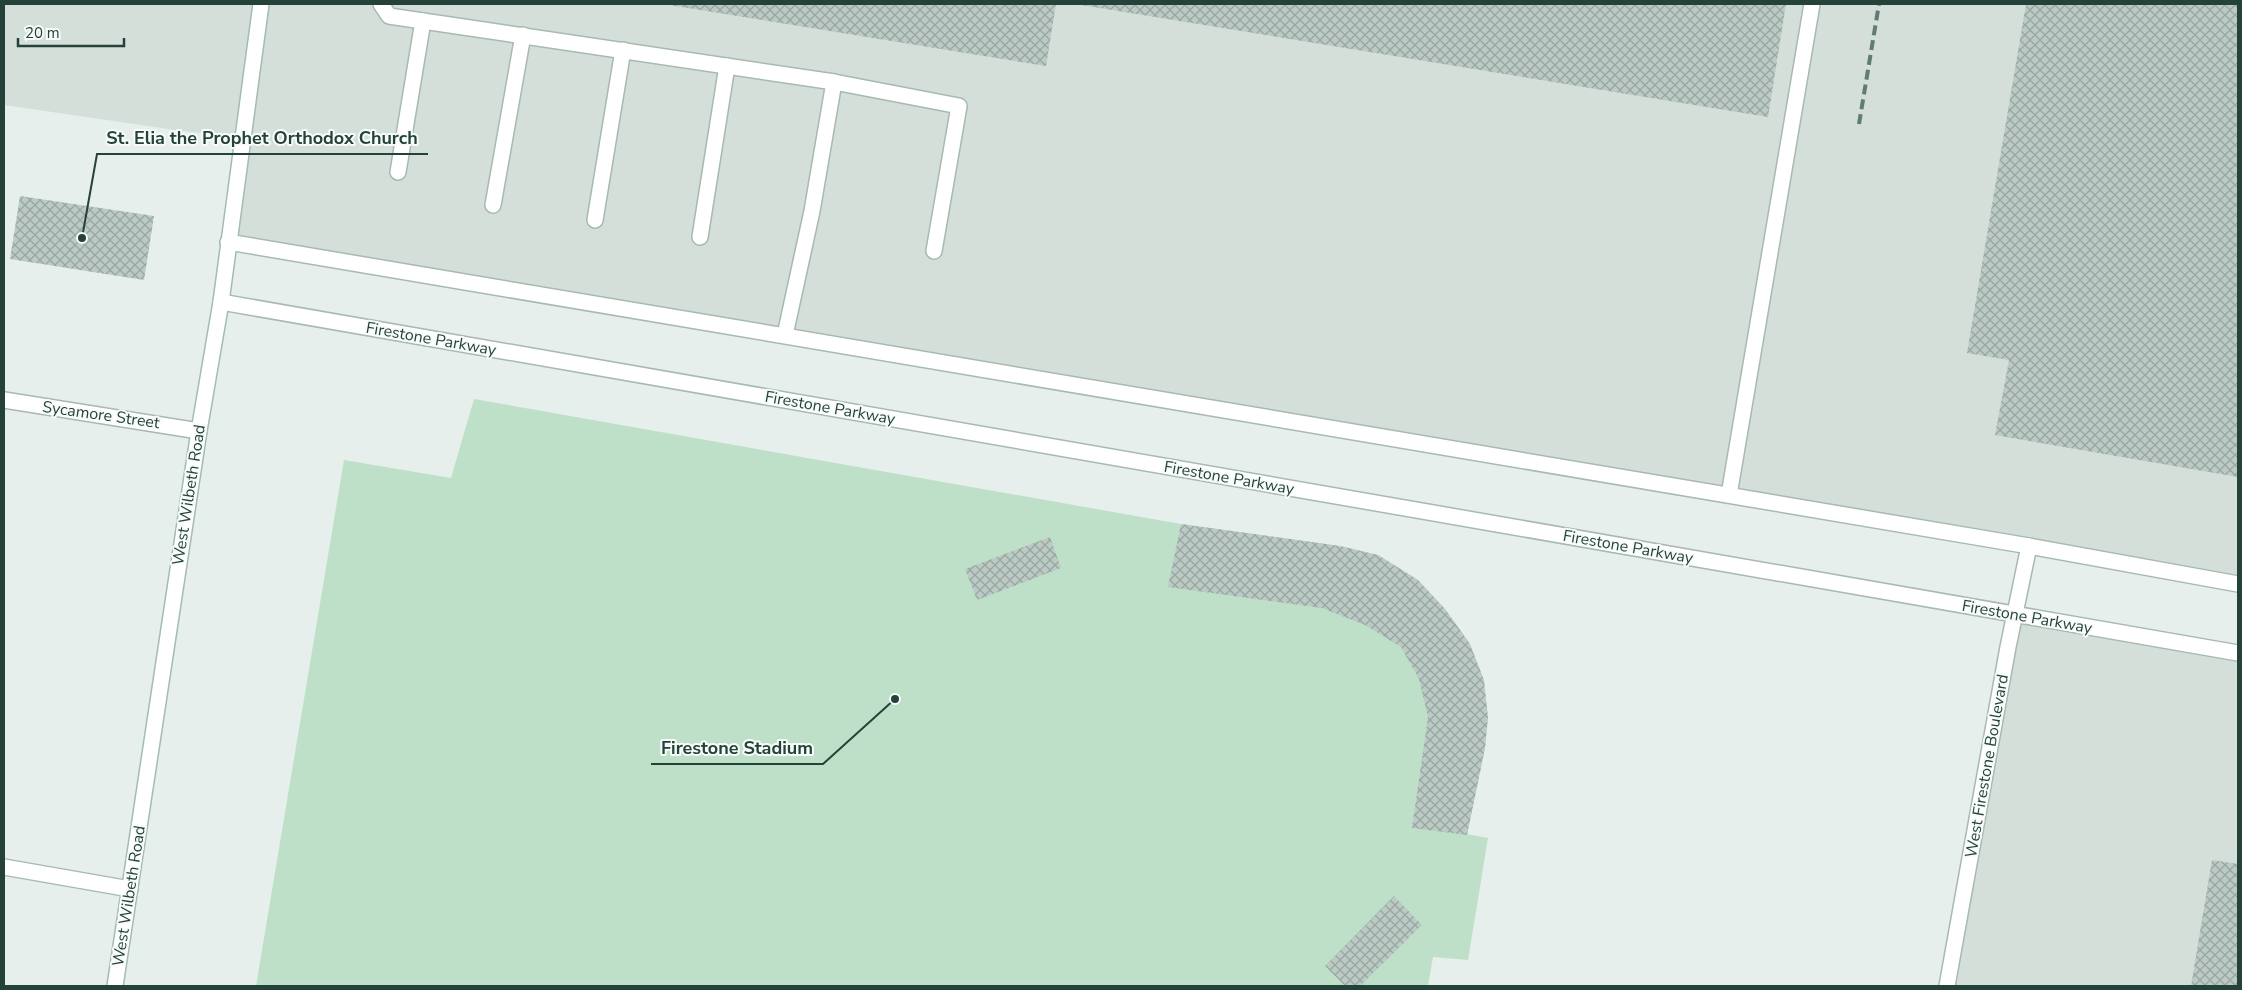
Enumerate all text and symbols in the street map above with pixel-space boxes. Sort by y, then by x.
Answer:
scale bar [18,15,124,47]
text: 20 m [25,23,60,43]
callout: St. Elia the Prophet Orthodox Church [97,121,428,154]
text: St. Elia the Prophet Orthodox Church [106,126,418,150]
street label: Firestone Parkway [364,317,499,361]
street label: Firestone Parkway [763,386,898,430]
street label: Sycamore Street [41,396,161,434]
street label: West Wilbeth Road [167,423,211,567]
street label: Firestone Parkway [1162,456,1297,500]
street label: Firestone Parkway [1561,525,1696,569]
street label: Firestone Parkway [1960,595,2095,639]
street label: West Firestone Boulevard [1960,672,2014,860]
callout: Firestone Stadium [651,731,823,764]
text: Firestone Stadium [661,736,813,760]
street label: West Wilbeth Road [107,824,151,968]

